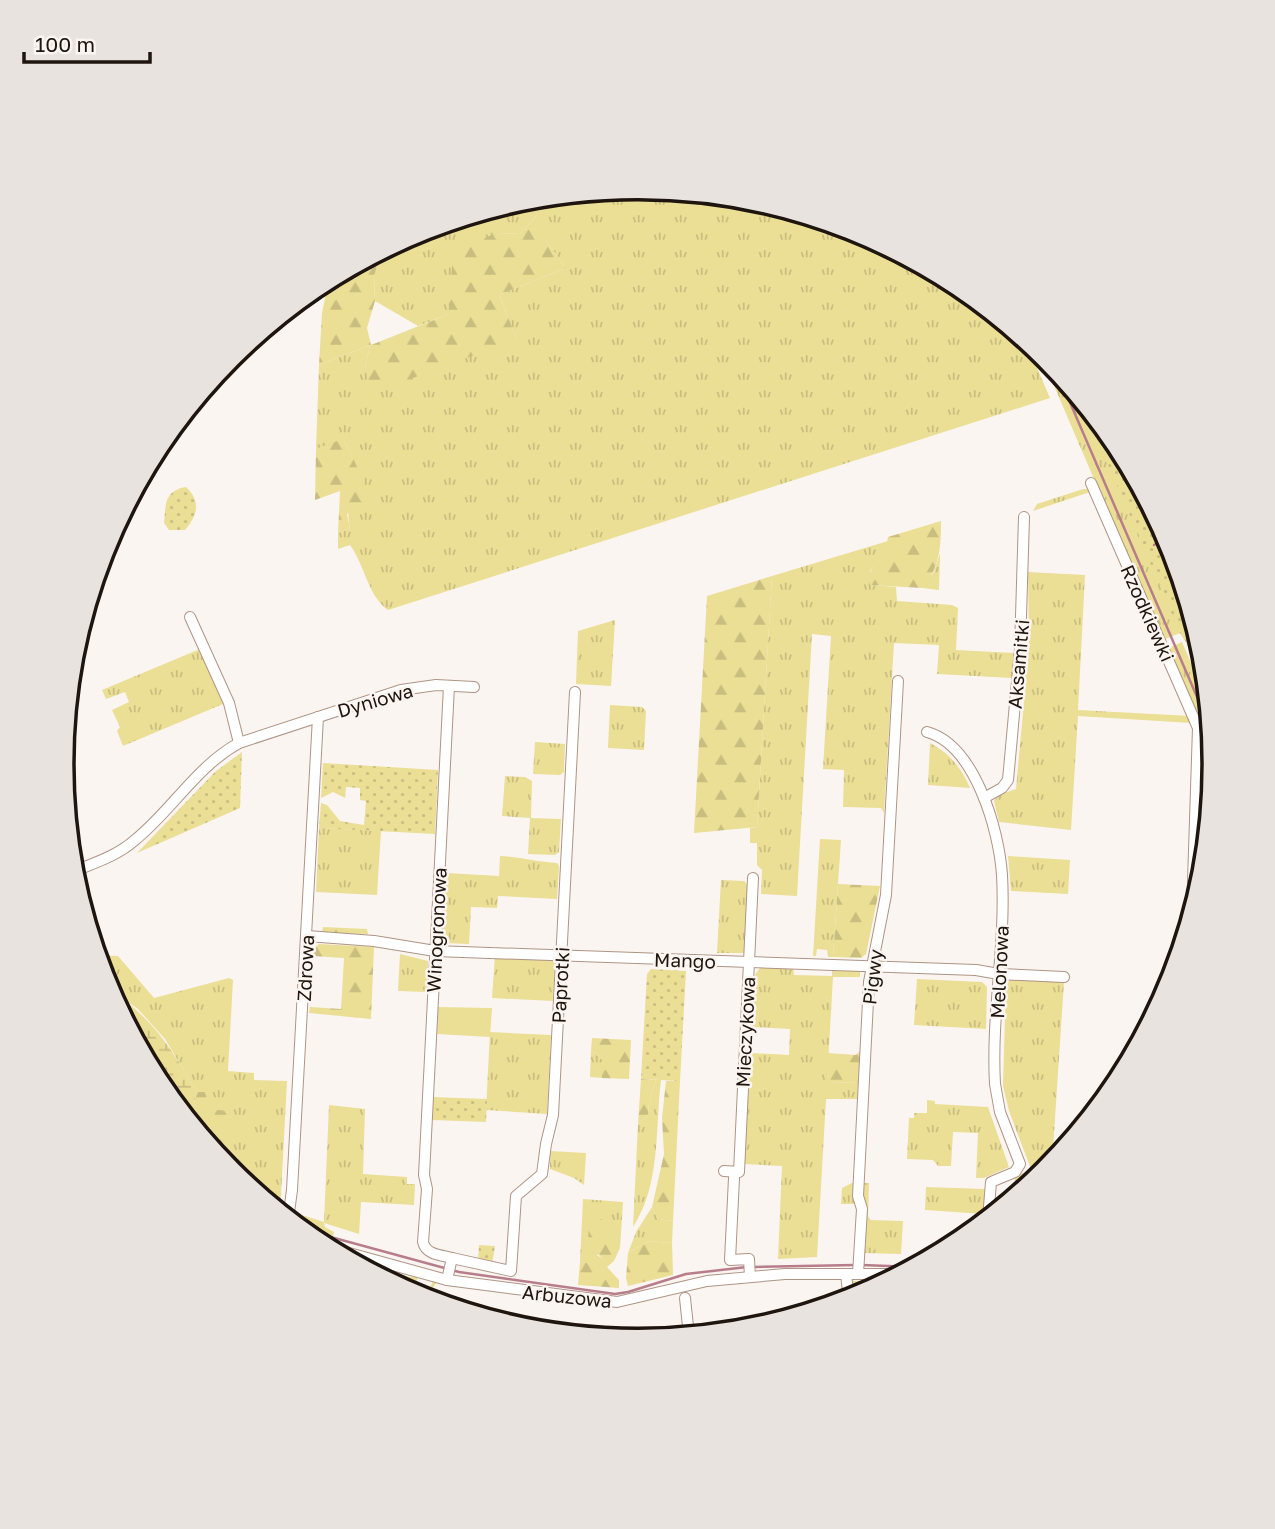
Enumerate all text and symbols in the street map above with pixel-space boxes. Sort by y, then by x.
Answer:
scale bar [24,21,150,65]
text: 100 m [35,31,95,57]
street label: Rzodkiewki [1116,561,1180,665]
street label: Aksamitki [1003,618,1033,710]
street label: Dyniowa [334,678,416,722]
street label: Winogronowa [421,867,451,993]
street label: Melonowa [985,925,1013,1019]
street label: Zdrowa [292,934,318,1002]
street label: Paprotki [547,946,573,1024]
street label: Mango [654,947,716,973]
street label: Pigwy [857,948,887,1006]
street label: Mieczykowa [731,976,759,1088]
street label: Arbuzowa [521,1280,613,1312]

